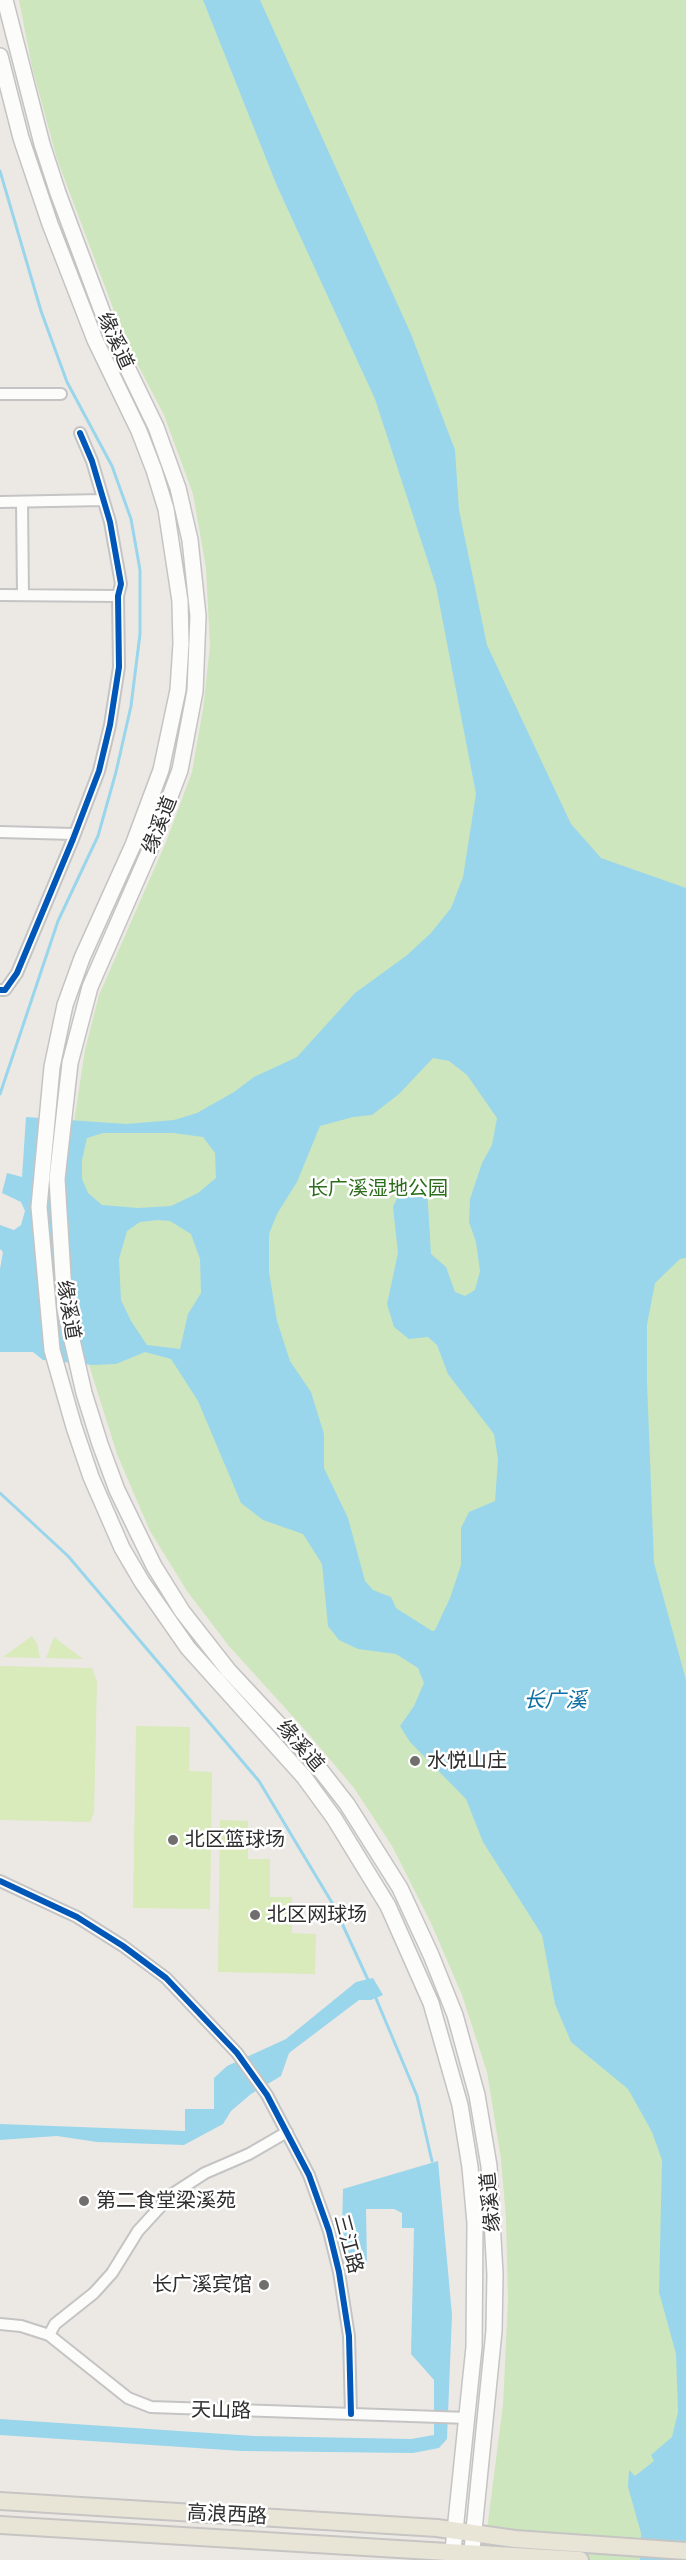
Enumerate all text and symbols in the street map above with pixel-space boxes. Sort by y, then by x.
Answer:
street label: 缘溪道 [92,309,138,373]
street label: 缘溪道 [138,793,182,857]
park label: 长广溪湿地公园 [308,1177,448,1201]
street label: 缘溪道 [51,1278,85,1342]
water label: 长广溪 [524,1688,586,1714]
street label: 缘溪道 [271,1715,329,1777]
place label: 水悦山庄 [427,1749,507,1773]
marker: 水悦山庄 [408,1754,422,1768]
place label: 北区篮球场 [185,1828,285,1852]
marker: 北区篮球场 [166,1833,180,1847]
place label: 北区网球场 [267,1903,367,1927]
marker: 北区网球场 [248,1908,262,1922]
street label: 缘溪道 [476,2171,506,2233]
place label: 第二食堂梁溪苑 [96,2189,236,2213]
marker: 第二食堂梁溪苑 [77,2194,91,2208]
street label: 三江路 [329,2212,367,2276]
place label: 长广溪宾馆 [152,2273,252,2297]
marker: 长广溪宾馆 [257,2278,271,2292]
street label: 天山路 [191,2398,251,2424]
street label: 高浪西路 [186,2501,268,2529]

